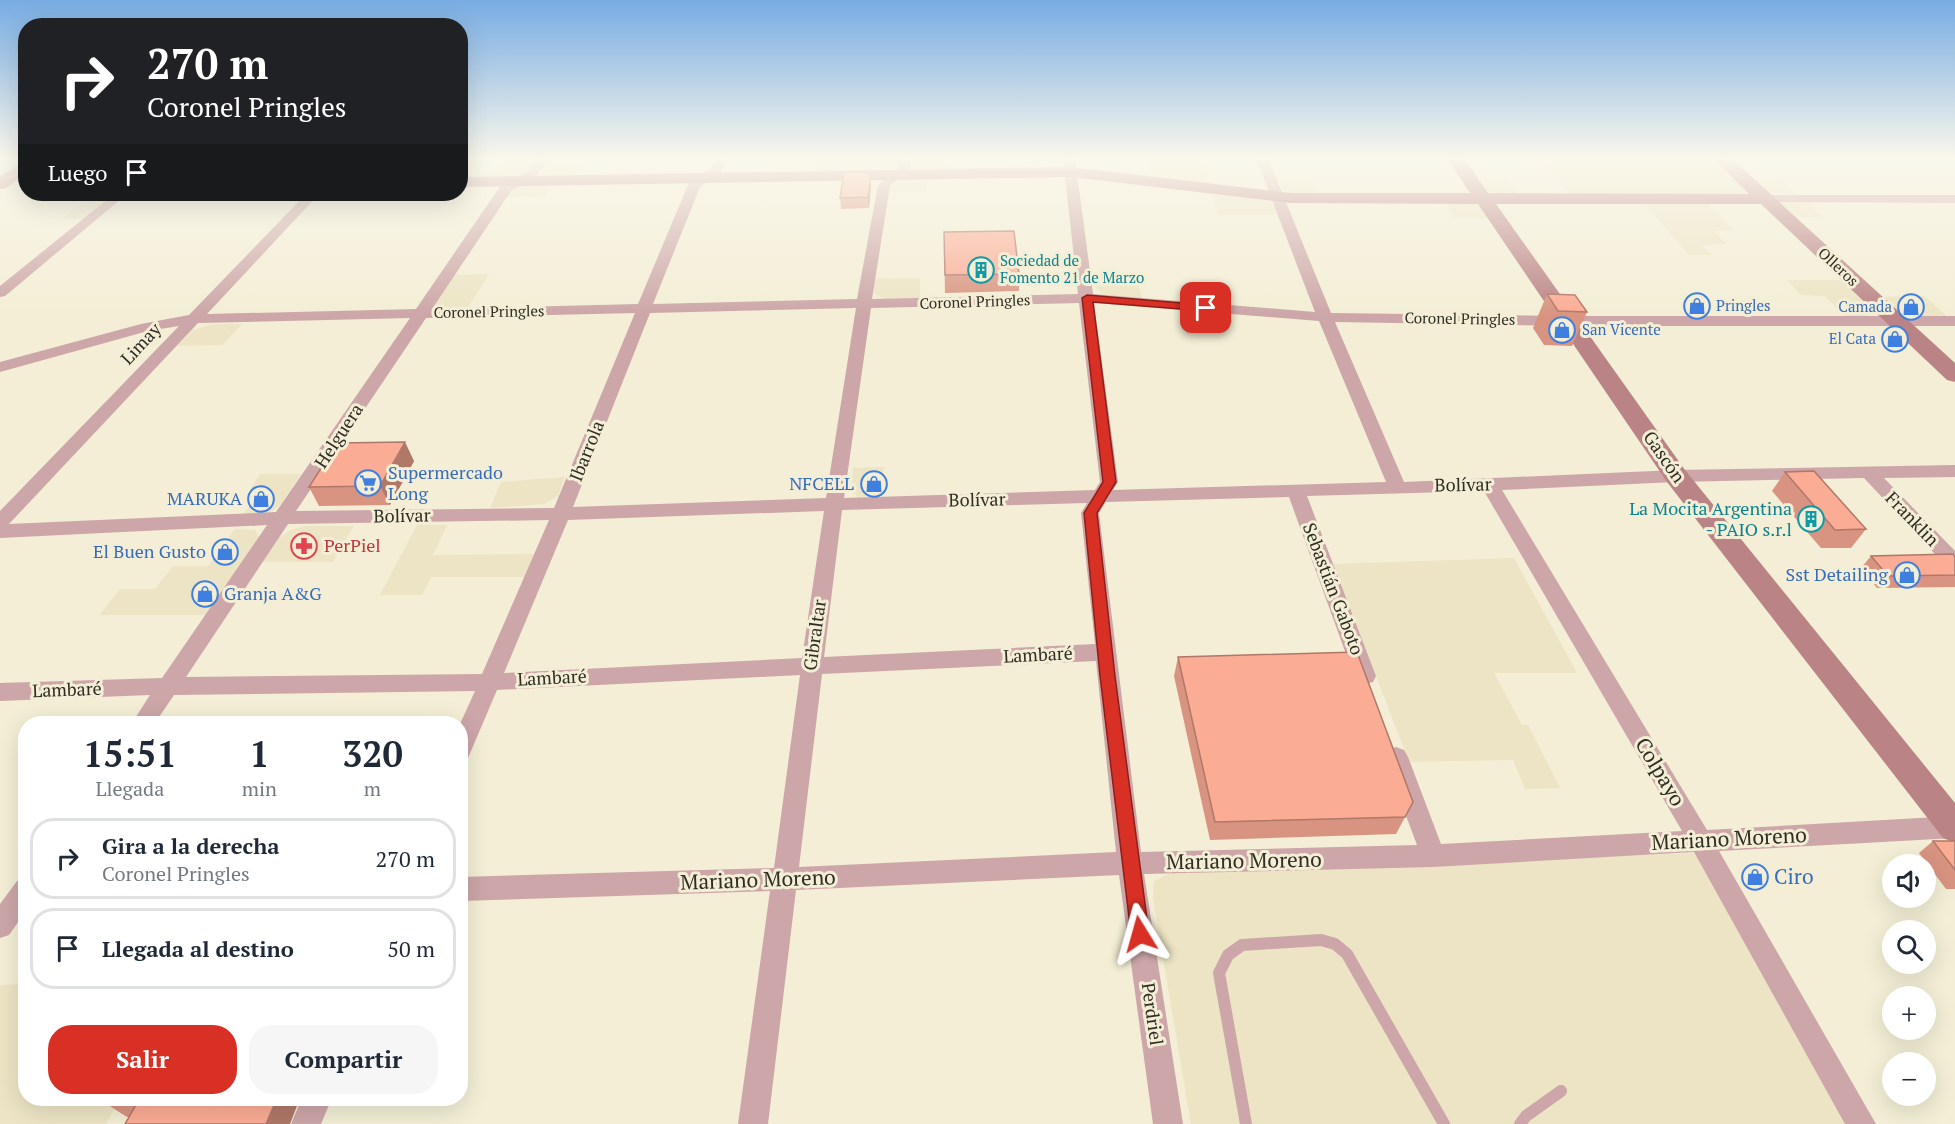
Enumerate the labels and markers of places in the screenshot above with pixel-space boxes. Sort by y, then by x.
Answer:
place label: Sociedad de Fomento 21 de Marzo [1000,250,1144,287]
building icon: Sociedad de Fomento 21 de Marzo [966,255,996,285]
pin [1180,282,1231,333]
shop icon: Pringles [1682,291,1712,321]
shop icon: Camada [1896,292,1926,322]
place label: Pringles [1716,295,1771,315]
place label: Camada [1838,296,1892,316]
shop icon: San Vicente [1547,315,1577,345]
place label: San Vicente [1582,319,1661,339]
shop icon: El Cata [1880,324,1910,354]
place label: El Cata [1829,328,1876,348]
place label: Supermercado Long [388,460,503,505]
supermarket icon: Supermercado Long [353,468,383,498]
shop icon: NFCELL [859,469,889,499]
place label: NFCELL [789,471,854,495]
shop icon: MARUKA [246,484,276,514]
place label: MARUKA [167,486,243,510]
place label: La Mocita Argentina - PAIO s.r.l [1629,496,1792,541]
building icon: La Mocita Argentina - PAIO s.r.l [1796,504,1826,534]
pharmacy icon: PerPiel [289,531,319,561]
place label: PerPiel [324,533,381,557]
shop icon: El Buen Gusto [210,537,240,567]
place label: El Buen Gusto [93,539,206,563]
shop icon: Sst Detailing [1892,560,1922,590]
place label: Sst Detailing [1786,562,1889,586]
shop icon: Granja A&G [190,579,220,609]
place label: Granja A&G [224,581,322,605]
shop icon: Ciro [1740,862,1770,892]
place label: Ciro [1774,862,1814,890]

